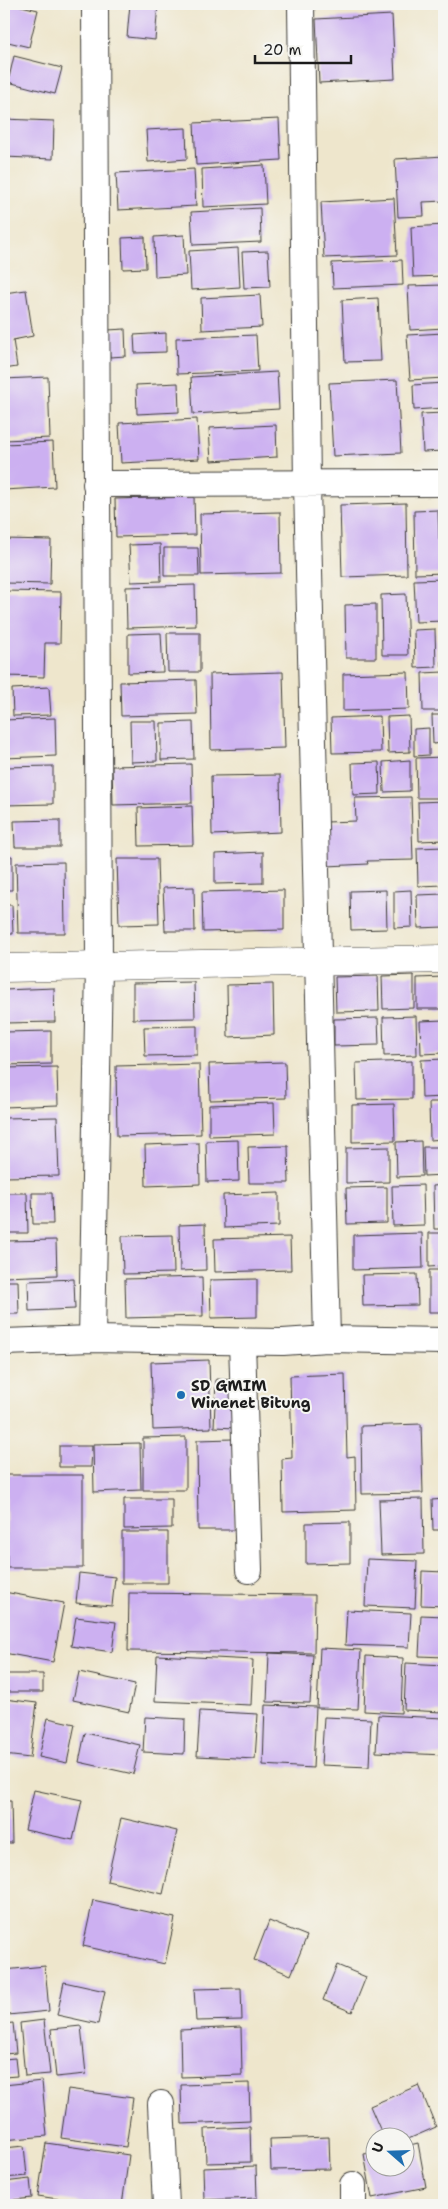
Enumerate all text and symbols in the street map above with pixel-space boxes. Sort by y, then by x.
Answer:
scale bar [255,32,352,64]
text: 20 m [263,40,302,60]
place label: SD GMIM Winenet Bitung [191,1376,311,1413]
marker: SD GMIM Winenet Bitung [175,1389,187,1401]
north arrow [366,2126,416,2176]
text: U [368,2140,388,2155]

